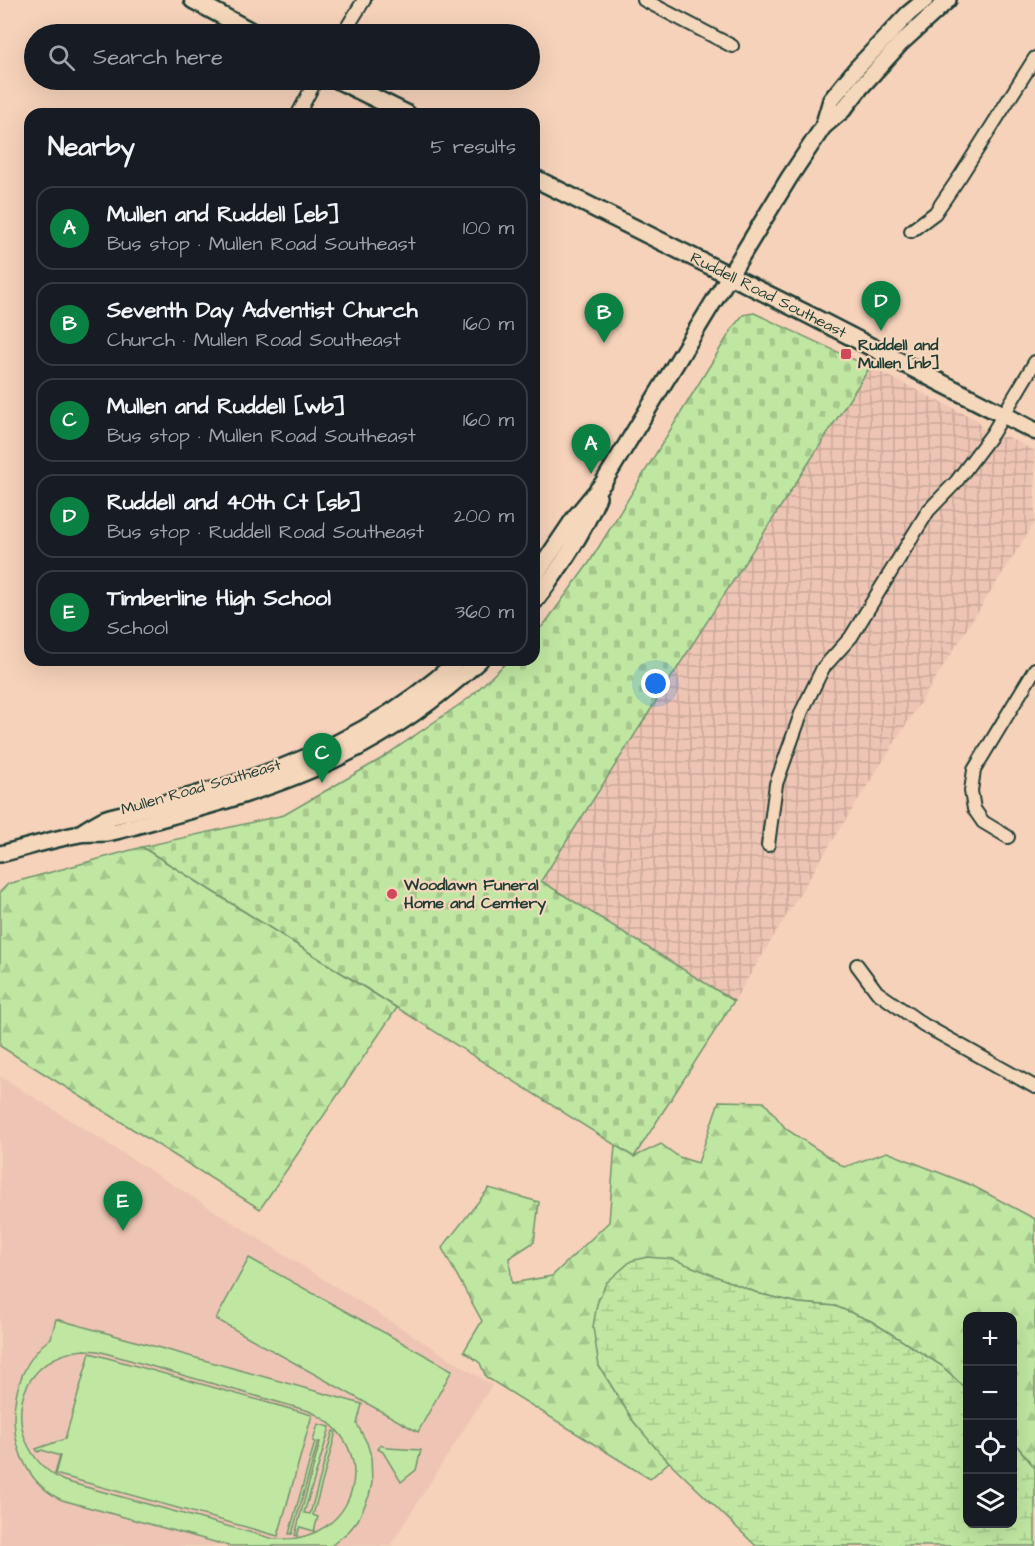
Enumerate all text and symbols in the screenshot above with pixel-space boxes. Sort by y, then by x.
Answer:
search box [24,24,540,90]
icon: search [45,41,78,74]
text: Search here [93,42,223,73]
text: Nearby [48,129,135,165]
text: 5 results [431,133,516,161]
text: Mullen and Ruddell [eb] [107,199,340,230]
text: A [63,214,76,242]
text: 100 m [463,214,514,242]
text: Bus stop · Mullen Road Southeast [107,230,416,258]
street label: Ruddell Road Southeast [687,247,851,344]
pin: D [862,282,900,331]
pin: B [584,294,624,343]
text: Seventh Day Adventist Church [107,295,418,326]
text: B [62,310,77,338]
text: 160 m [463,310,514,338]
text: Church · Mullen Road Southeast [107,326,401,354]
place label: Ruddell and Mullen [nb] [858,334,940,374]
marker: Ruddell and Mullen [nb] [839,347,853,361]
text: Mullen and Ruddell [wb] [107,391,346,422]
text: C [62,406,77,434]
text: 160 m [463,406,514,434]
text: Bus stop · Mullen Road Southeast [107,422,416,450]
pin: A [572,424,610,474]
text: Ruddell and 40th Ct [sb] [107,487,362,518]
text: D [63,502,76,530]
text: 200 m [454,502,514,530]
text: Bus stop · Ruddell Road Southeast [107,518,424,546]
text: Timberline High School [107,583,331,614]
text: E [64,598,75,626]
text: 360 m [455,598,514,626]
text: School [107,614,168,642]
your location [641,669,670,698]
pin: C [302,734,342,783]
street label: Mullen Road Southeast [118,753,284,820]
place label: Woodlawn Funeral Home and Cemtery [403,874,546,915]
marker: Woodlawn Funeral Home and Cemtery [385,887,399,901]
pin: E [104,1182,142,1231]
map controls [963,1312,1017,1528]
button: + [963,1312,1017,1366]
button: − [963,1366,1017,1420]
button: locate [963,1420,1017,1474]
button: layers [963,1474,1017,1528]

